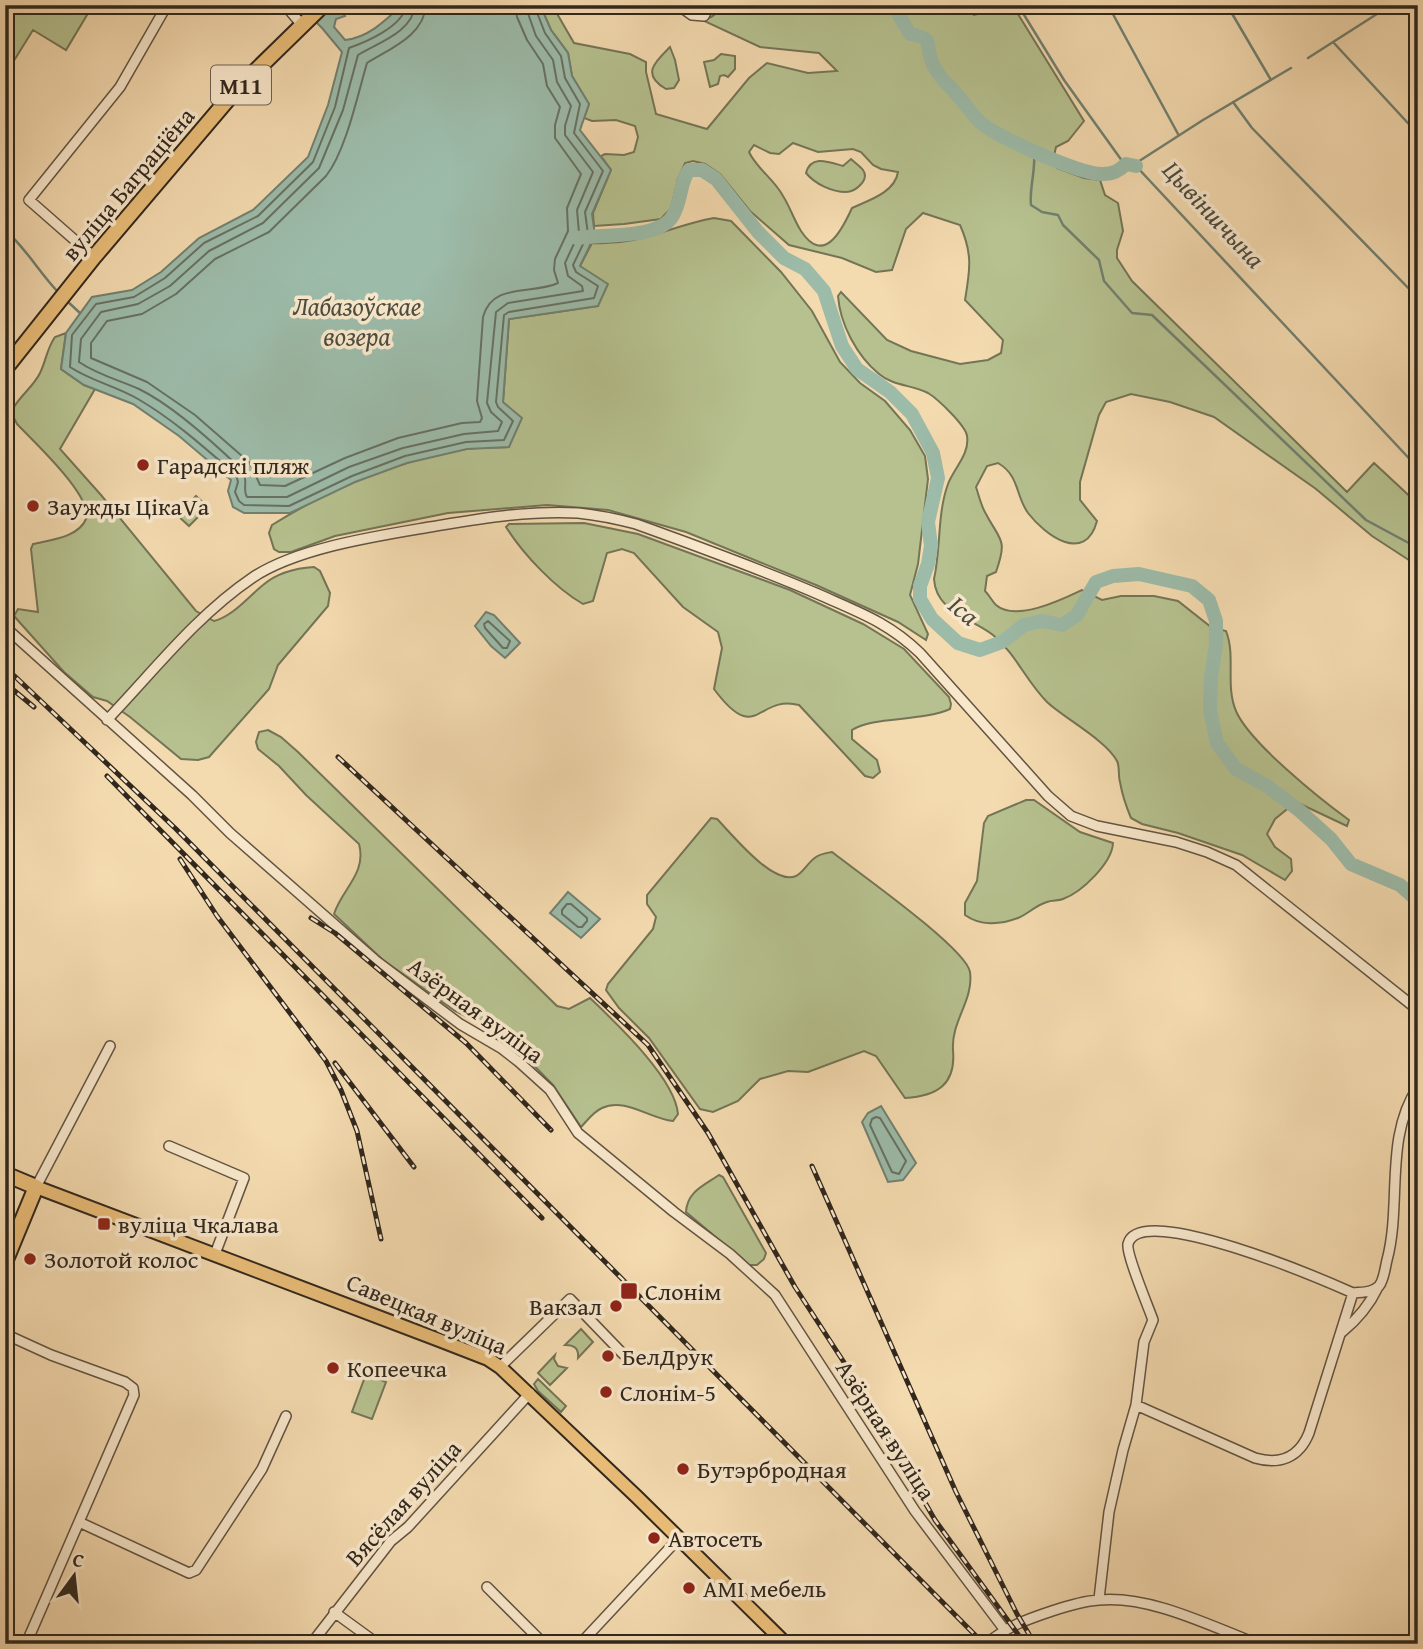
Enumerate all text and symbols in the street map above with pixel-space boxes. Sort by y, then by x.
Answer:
road number: М11 [211,66,271,104]
street label: вуліца Баграціёна [53,99,203,268]
water label: Цывіншчына [1154,151,1274,277]
water label: Лабазоўскае возера [293,286,421,355]
place label: Гарадскі пляж [157,448,310,483]
marker: Гарадскі пляж [135,457,151,473]
place label: Заужды ЦікаVа [47,489,210,524]
marker: Заужды ЦікаVа [25,498,41,514]
water label: Іса [940,585,988,635]
street label: Азёрная вуліца [401,949,552,1072]
place label: вуліца Чкалава [118,1207,279,1242]
marker: вуліца Чкалава [96,1216,112,1232]
place label: Золотой колос [44,1242,199,1277]
marker: Золотой колос [22,1251,38,1267]
street label: Савецкая вуліца [341,1264,513,1364]
place label: Слонім [645,1274,721,1309]
marker: Слонім [619,1281,639,1301]
place label: Вакзал [529,1289,602,1324]
marker: Вакзал [608,1298,624,1314]
place label: БелДрук [622,1339,714,1374]
marker: БелДрук [600,1348,616,1364]
place label: Копеечка [347,1351,447,1386]
street label: Азёрная вуліца [828,1353,945,1507]
marker: Копеечка [325,1360,341,1376]
place label: Слонім-5 [620,1375,716,1410]
marker: Слонім-5 [598,1384,614,1400]
street label: Вясёлая вуліца [337,1432,469,1574]
place label: Бутэрбродная [697,1452,847,1487]
marker: Бутэрбродная [675,1461,691,1477]
place label: Автосеть [668,1521,763,1556]
marker: Автосеть [646,1530,662,1546]
north arrow [38,1540,108,1610]
text: С [70,1545,87,1575]
place label: AMI мебель [703,1571,826,1606]
marker: AMI мебель [681,1580,697,1596]

